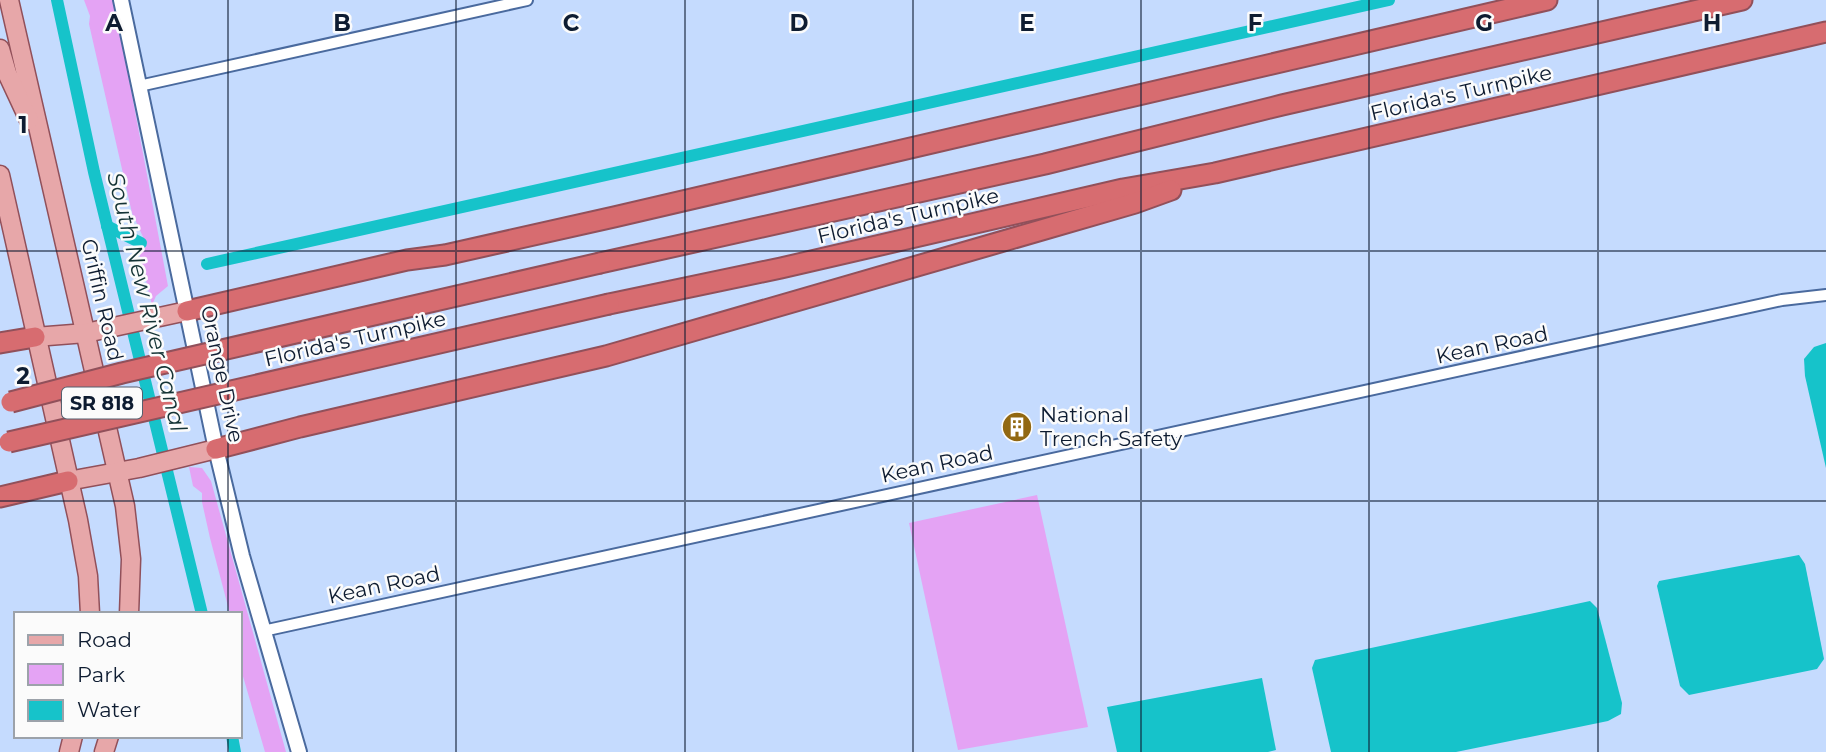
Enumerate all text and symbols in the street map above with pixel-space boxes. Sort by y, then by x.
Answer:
text: A [104,9,123,37]
text: B [333,9,351,37]
text: C [563,9,580,37]
text: D [790,9,809,37]
text: E [1019,9,1035,37]
text: F [1248,9,1263,37]
text: G [1475,9,1493,37]
text: H [1703,9,1721,37]
street label: Florida's Turnpike [1368,59,1554,126]
text: 1 [18,111,28,139]
water label: South New River Canal [101,169,193,436]
street label: Florida's Turnpike [815,182,1001,249]
street label: Griffin Road [76,236,129,363]
street label: Orange Drive [196,303,249,445]
street label: Florida's Turnpike [262,305,448,372]
street label: Kean Road [1434,320,1550,369]
text: 2 [16,362,30,390]
road number: SR 818 [62,388,142,418]
place label: National Trench Safety [1040,402,1183,451]
building icon: National Trench Safety [1000,410,1034,444]
street label: Kean Road [879,439,995,488]
street label: Kean Road [326,560,442,609]
legend [14,612,242,738]
text: Road [77,627,132,652]
text: Park [77,662,125,687]
text: Water [77,697,141,722]

